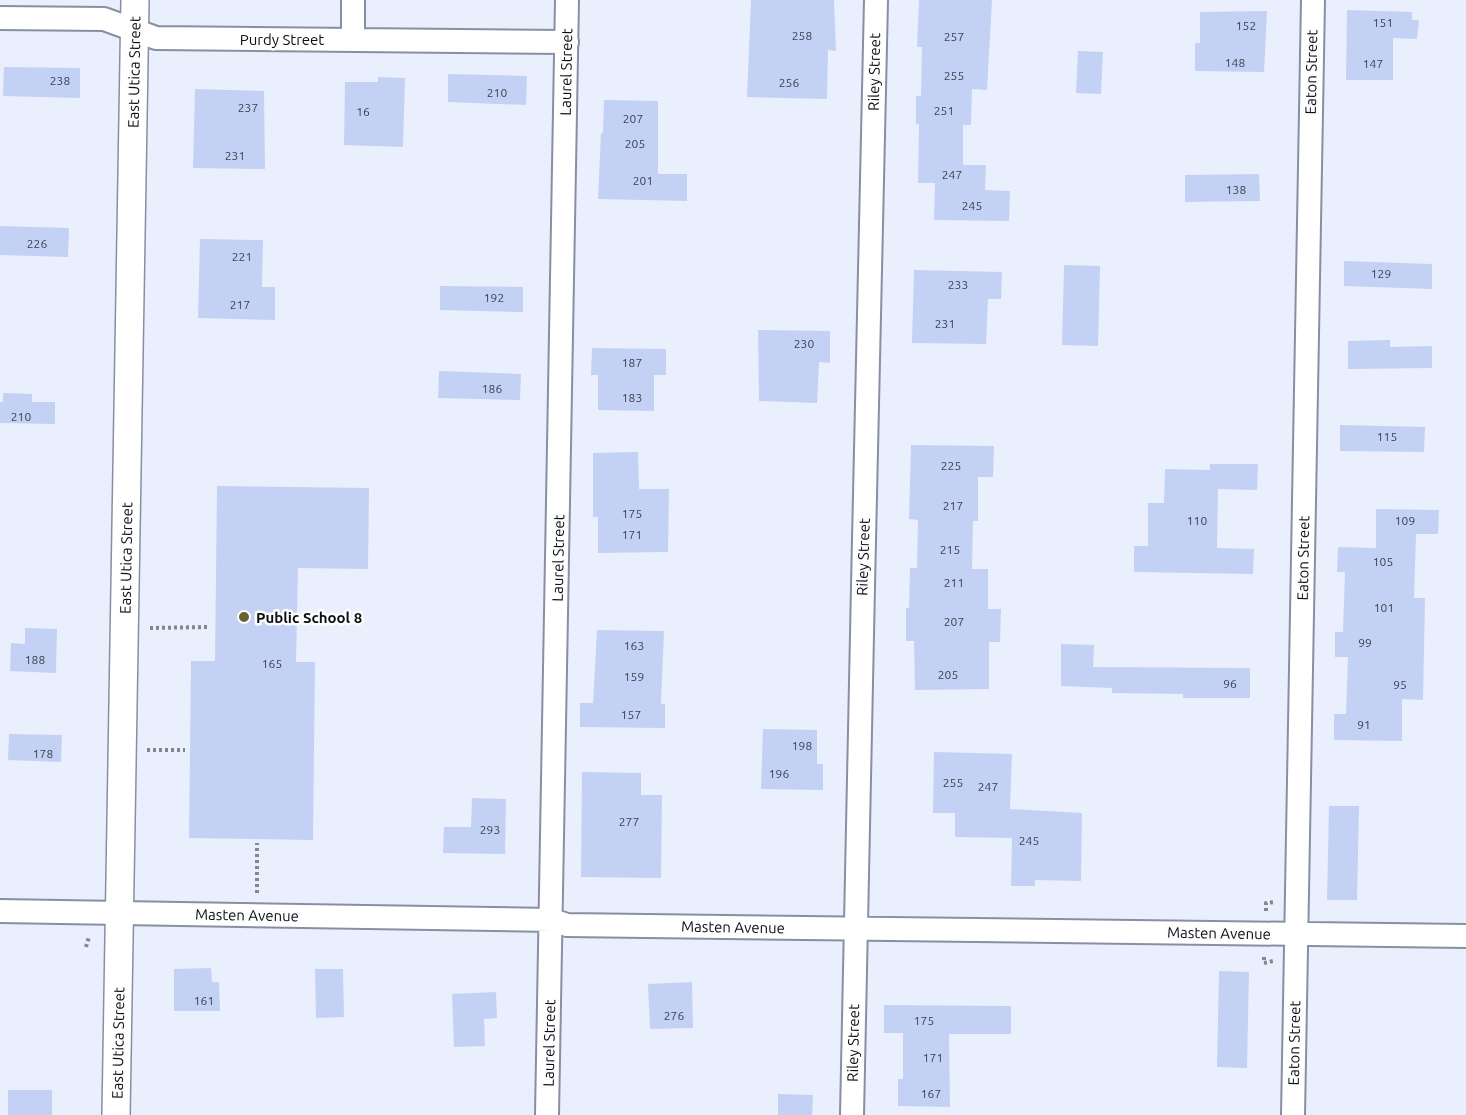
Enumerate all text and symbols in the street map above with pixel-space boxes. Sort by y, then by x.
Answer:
street label: East Utica Street [125,16,143,128]
house number: 151 [1373,16,1393,29]
house number: 152 [1236,19,1256,32]
street label: Laurel Street [557,28,575,116]
house number: 258 [792,29,812,42]
street label: Eaton Street [1302,29,1320,114]
house number: 257 [944,30,964,43]
street label: Purdy Street [240,31,324,48]
street label: Riley Street [865,33,883,111]
house number: 148 [1225,56,1245,69]
house number: 147 [1363,57,1383,70]
house number: 255 [944,69,964,82]
house number: 238 [50,74,70,87]
house number: 256 [779,76,799,89]
house number: 210 [487,86,507,99]
house number: 237 [238,101,258,114]
house number: 251 [934,104,954,117]
house number: 16 [356,105,370,118]
house number: 207 [623,112,643,125]
house number: 205 [625,137,645,150]
house number: 231 [225,149,245,162]
house number: 247 [942,168,962,181]
house number: 201 [633,174,653,187]
house number: 138 [1226,183,1246,196]
house number: 245 [962,199,982,212]
house number: 226 [27,237,47,250]
house number: 221 [232,250,252,263]
house number: 129 [1371,267,1391,280]
house number: 233 [948,278,968,291]
house number: 192 [484,291,504,304]
house number: 217 [230,298,250,311]
house number: 231 [935,317,955,330]
house number: 230 [794,337,814,350]
house number: 187 [622,356,642,369]
house number: 186 [482,382,502,395]
house number: 183 [622,391,642,404]
house number: 210 [11,410,31,423]
house number: 115 [1377,430,1397,443]
house number: 225 [941,459,961,472]
house number: 217 [943,499,963,512]
street label: East Utica Street [117,502,135,614]
house number: 175 [622,507,642,520]
street label: Laurel Street [549,514,567,602]
house number: 110 [1187,514,1207,527]
house number: 109 [1395,514,1415,527]
street label: Eaton Street [1294,515,1312,600]
street label: Riley Street [853,518,873,596]
house number: 171 [622,528,642,541]
house number: 215 [940,543,960,556]
house number: 105 [1373,555,1393,568]
house number: 211 [944,576,964,589]
house number: 101 [1374,601,1394,614]
place label: Public School 8 [256,609,362,626]
marker: Public School 8 [237,610,251,624]
house number: 207 [944,615,964,628]
house number: 99 [1358,636,1372,649]
house number: 163 [624,639,644,652]
house number: 188 [25,653,45,666]
house number: 165 [262,657,282,670]
house number: 205 [938,668,958,681]
house number: 159 [624,670,644,683]
house number: 96 [1223,677,1237,690]
house number: 95 [1393,678,1407,691]
house number: 157 [621,708,641,721]
house number: 91 [1357,718,1371,731]
house number: 198 [792,739,812,752]
house number: 178 [33,747,53,760]
house number: 196 [769,767,789,780]
house number: 255 [943,776,963,789]
house number: 247 [978,780,998,793]
house number: 277 [619,815,639,828]
house number: 293 [480,823,500,836]
house number: 245 [1019,834,1039,847]
street label: Masten Avenue [195,906,299,924]
street label: Masten Avenue [681,918,785,936]
street label: Masten Avenue [1167,924,1271,942]
street label: East Utica Street [109,987,127,1099]
house number: 161 [194,994,214,1007]
street label: Laurel Street [540,999,558,1087]
street label: Eaton Street [1285,1000,1303,1085]
street label: Riley Street [844,1004,862,1082]
house number: 276 [664,1009,684,1022]
house number: 175 [914,1014,934,1027]
house number: 171 [923,1051,943,1064]
house number: 167 [921,1087,941,1100]

